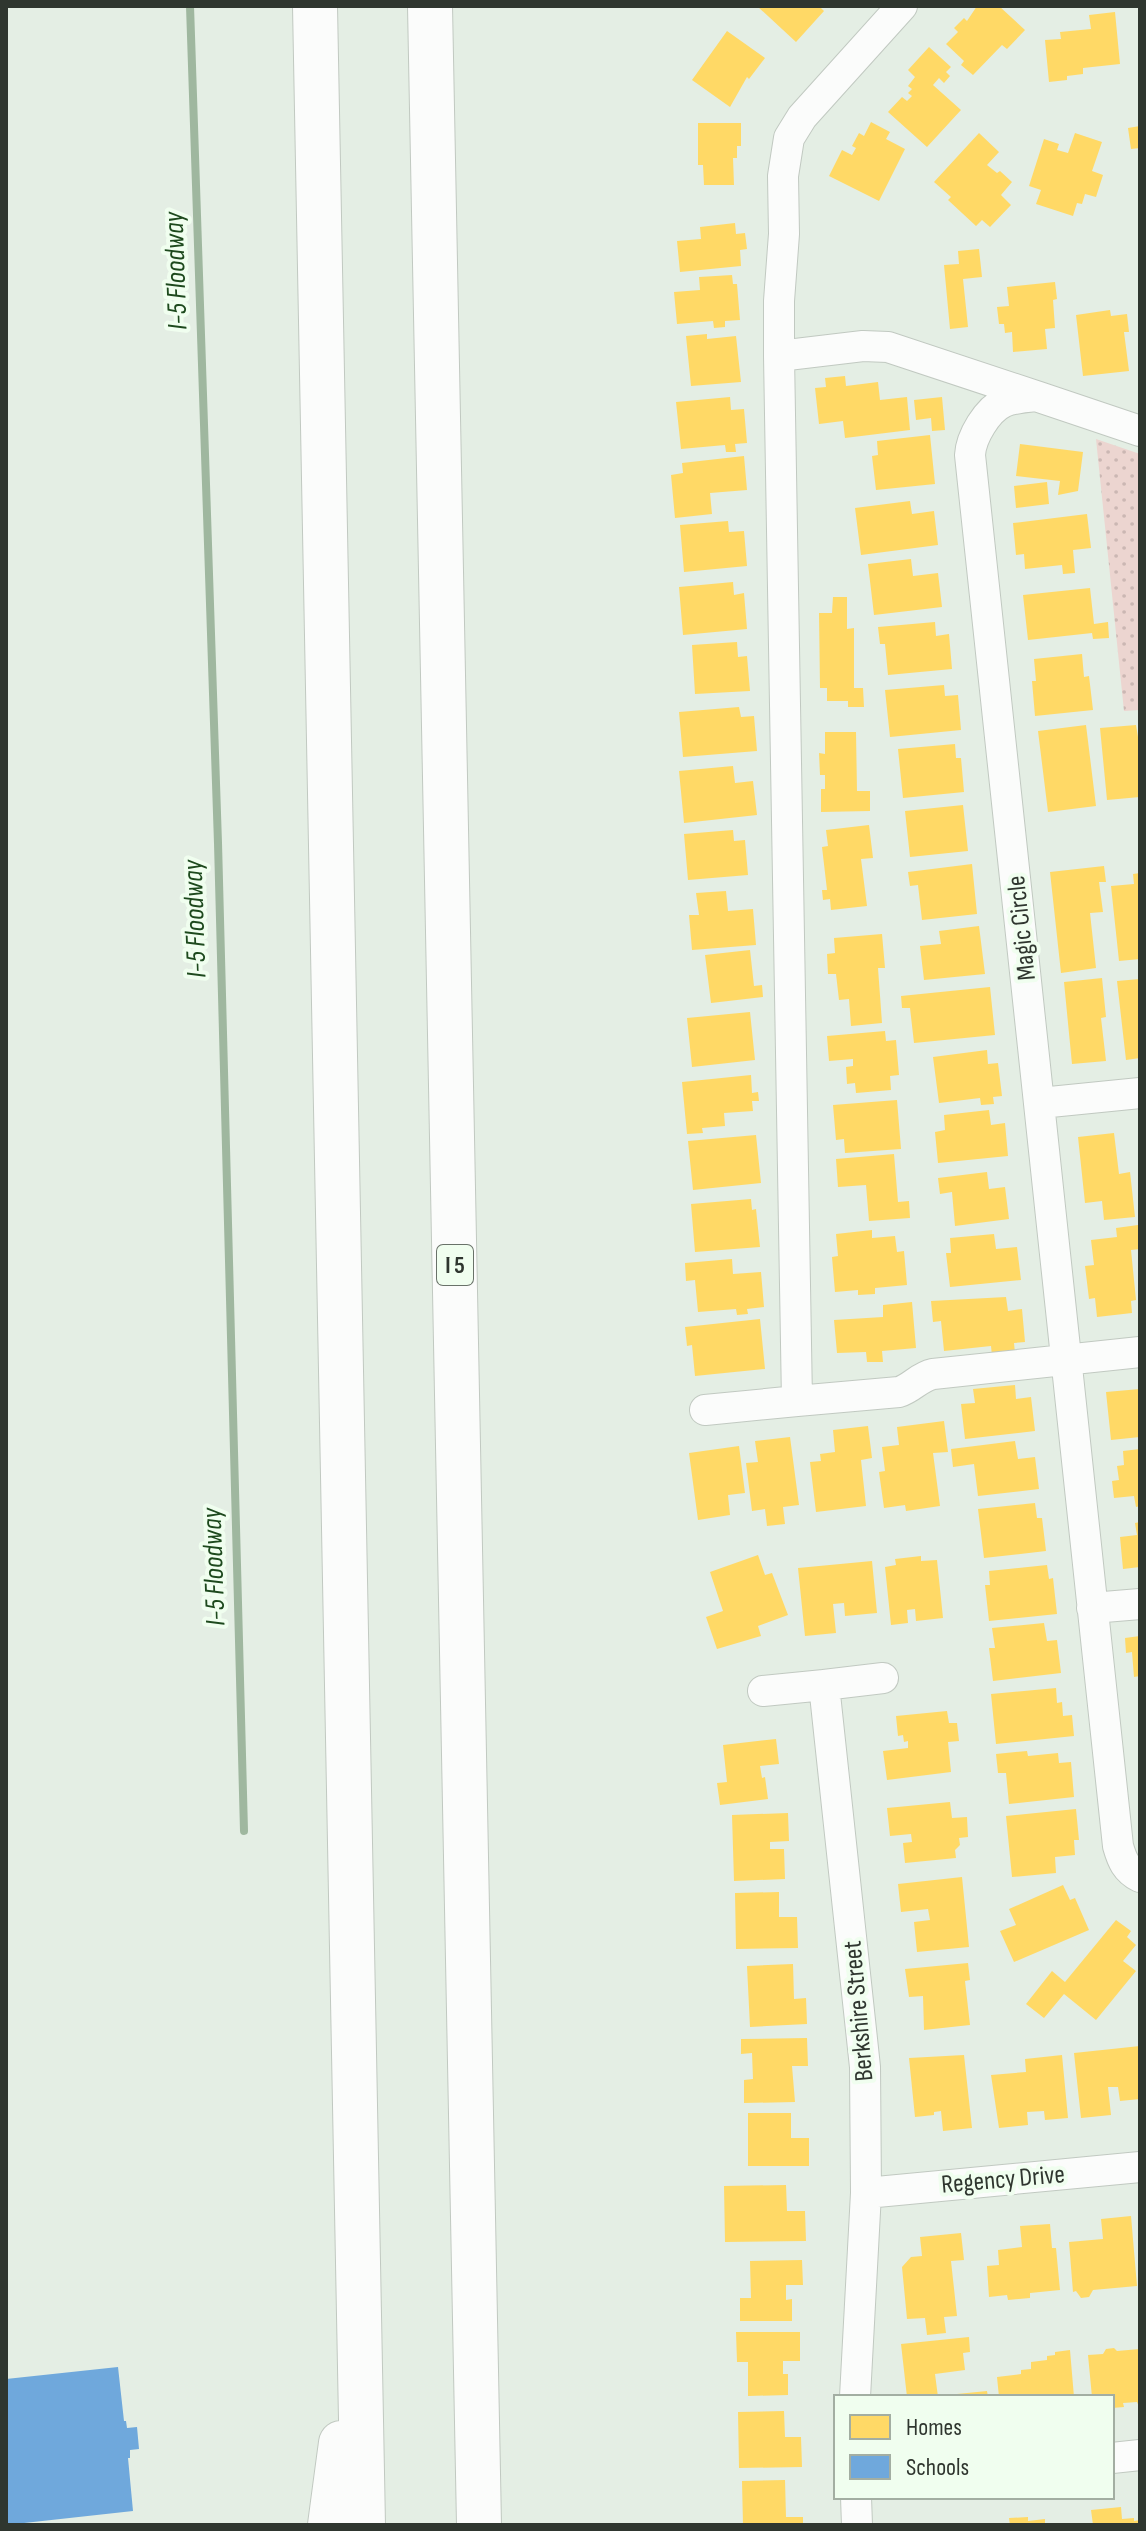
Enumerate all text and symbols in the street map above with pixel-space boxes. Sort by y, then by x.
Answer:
water label: I-5 Floodway [157,210,195,331]
water label: I-5 Floodway [176,858,214,979]
street label: Magic Circle [1001,874,1043,982]
road number: I 5 [437,1245,473,1285]
water label: I-5 Floodway [195,1506,233,1627]
street label: Berkshire Street [837,1939,881,2083]
street label: Regency Drive [940,2159,1066,2201]
legend [834,2395,1114,2499]
text: Homes [906,2413,962,2442]
text: Schools [906,2453,969,2482]

